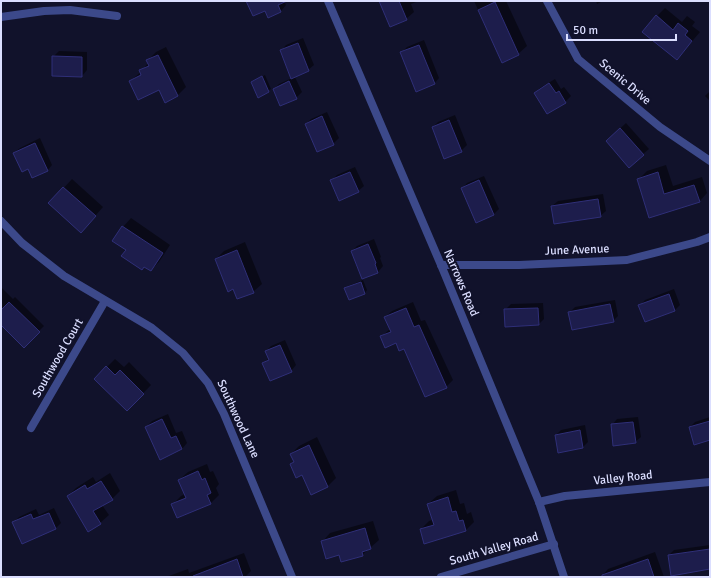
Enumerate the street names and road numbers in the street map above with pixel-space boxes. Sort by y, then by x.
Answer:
street label: Scenic Drive [596,56,654,108]
street label: June Avenue [544,241,610,259]
street label: Narrows Road [440,247,482,319]
street label: Southwood Court [29,316,87,400]
street label: Southwood Lane [213,377,263,461]
street label: Valley Road [593,467,653,489]
street label: South Valley Road [448,529,540,569]

